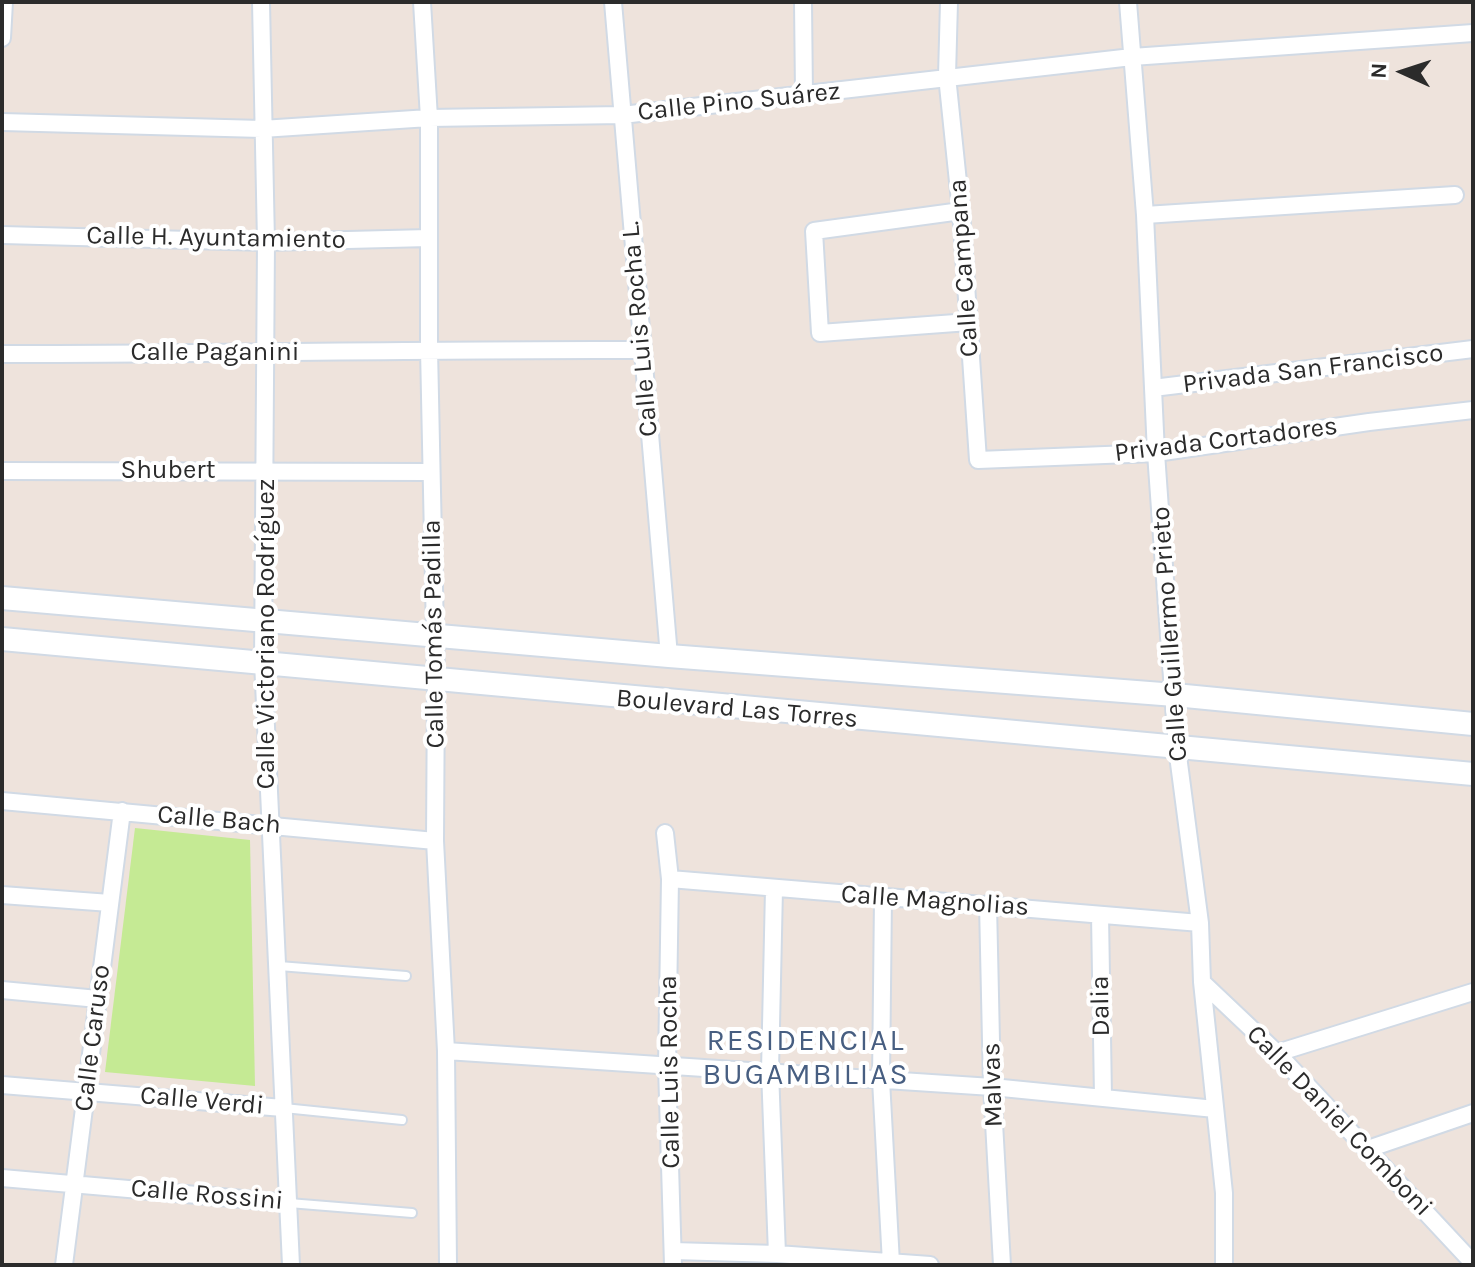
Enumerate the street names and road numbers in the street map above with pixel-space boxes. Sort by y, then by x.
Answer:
street label: Calle Pino Suárez [636,76,842,128]
street label: Calle Campana [942,178,986,358]
street label: Calle H. Ayuntamiento [86,220,346,256]
street label: Calle Luis Rocha L. [615,220,665,438]
street label: Calle Paganini [131,337,299,369]
street label: Privada San Francisco [1181,338,1445,400]
street label: Privada Cortadores [1113,411,1339,469]
street label: Shubert [120,455,216,487]
street label: Calle Victoriano Rodríguez [251,479,283,789]
street label: Calle Guillermo Prieto [1146,505,1194,763]
street label: Calle Tomás Padilla [416,519,452,749]
street label: Boulevard Las Torres [615,683,859,735]
street label: Calle Bach [156,799,282,841]
street label: Calle Magnolias [840,879,1030,923]
street label: Calle Caruso [69,963,117,1113]
street label: Calle Luis Rocha [653,975,687,1169]
street label: Dalia [1085,975,1117,1037]
street label: Calle Daniel Comboni [1240,1019,1438,1223]
street label: Malvas [976,1042,1010,1128]
street label: Calle Verdi [139,1080,265,1122]
street label: Calle Rossini [129,1173,285,1217]

